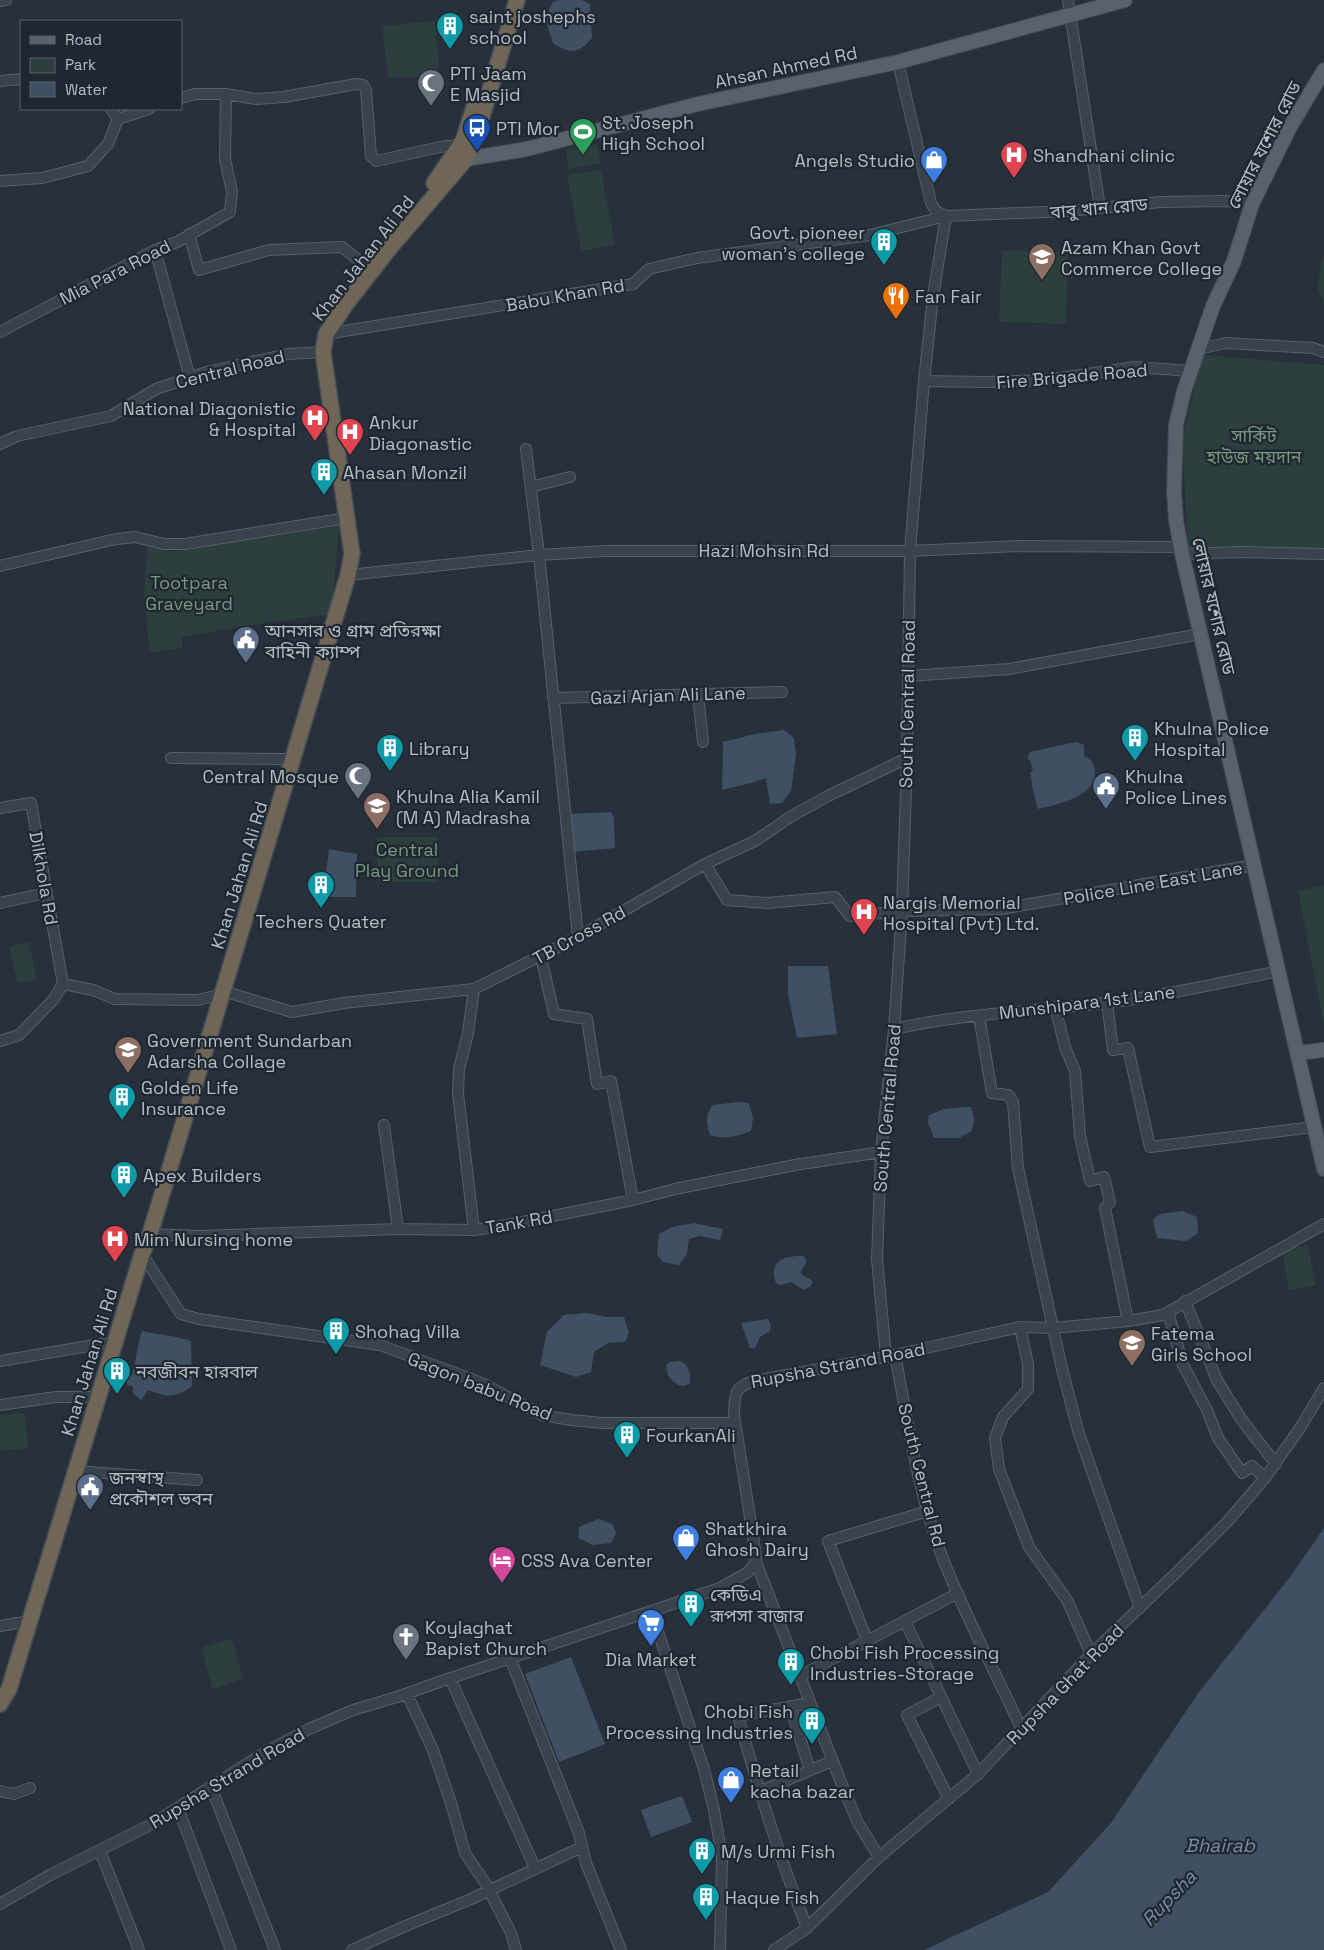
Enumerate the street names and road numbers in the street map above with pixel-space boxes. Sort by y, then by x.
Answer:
street label: Ahsan Ahmed Rd [713,41,859,93]
street label: লোয়ার যশোর রোড [1222,77,1306,213]
street label: Khan Jahan Ali Rd [307,191,419,325]
street label: বাবু খান রোড [1048,192,1149,224]
street label: Mia Para Road [56,234,174,310]
street label: Babu Khan Rd [504,273,626,317]
street label: Central Road [173,344,287,394]
street label: Fire Brigade Road [995,358,1149,394]
street label: লোয়ার যশোর রোড [1187,535,1241,677]
street label: Hazi Mohsin Rd [699,539,829,562]
street label: South Central Road [894,620,920,788]
street label: Gazi Arjan Ali Lane [590,681,746,709]
street label: Khan Jahan Ali Rd [206,798,272,952]
street label: Dilkhola Rd [24,829,64,927]
street label: Police Line East Lane [1062,856,1244,910]
street label: TB Cross Rd [528,900,630,970]
street label: Munshipara 1st Lane [997,980,1177,1024]
street label: South Central Road [868,1023,906,1193]
street label: Tank Rd [484,1205,554,1239]
street label: Khan Jahan Ali Rd [56,1285,122,1439]
street label: Rupsha Strand Road [749,1337,927,1393]
street label: Gagon babu Road [404,1347,556,1425]
street label: South Central Rd [893,1401,951,1549]
street label: Rupsha Ghat Road [1001,1619,1129,1749]
street label: Rupsha Strand Road [145,1723,309,1833]

